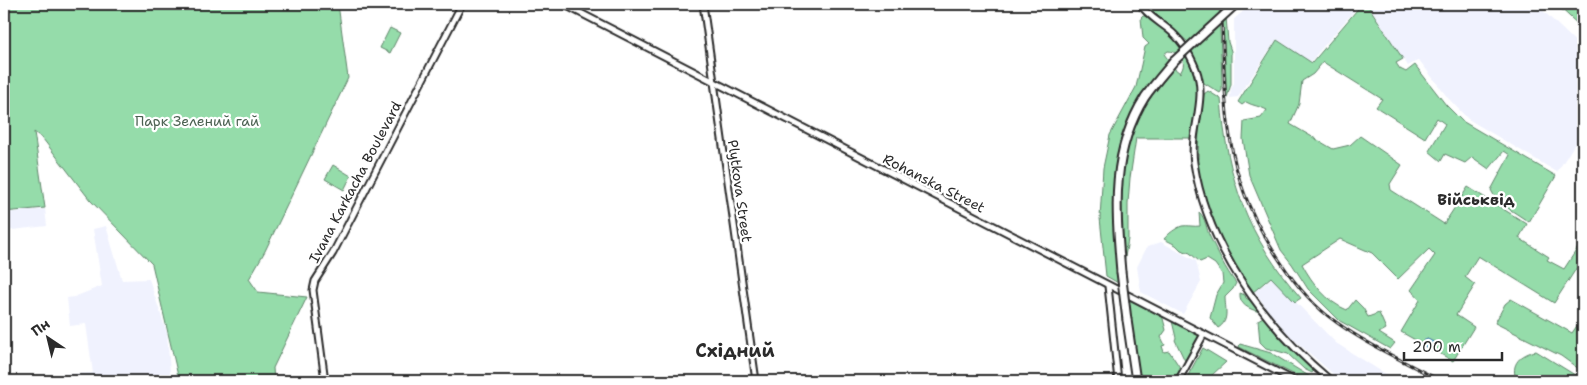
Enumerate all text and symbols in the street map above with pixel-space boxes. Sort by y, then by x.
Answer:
street label: Ivana Karkacha Boulevard [305,98,405,266]
park label: Парк Зелений гай [135,112,259,130]
street label: Plytkova Street [724,139,756,243]
street label: Rohanska Street [880,149,988,217]
district label: Військвід [1437,189,1516,210]
north arrow [22,312,72,362]
text: Пн [28,315,53,340]
scale bar [1404,330,1502,362]
text: 200 m [1412,337,1461,357]
district label: Східний [695,338,775,363]

